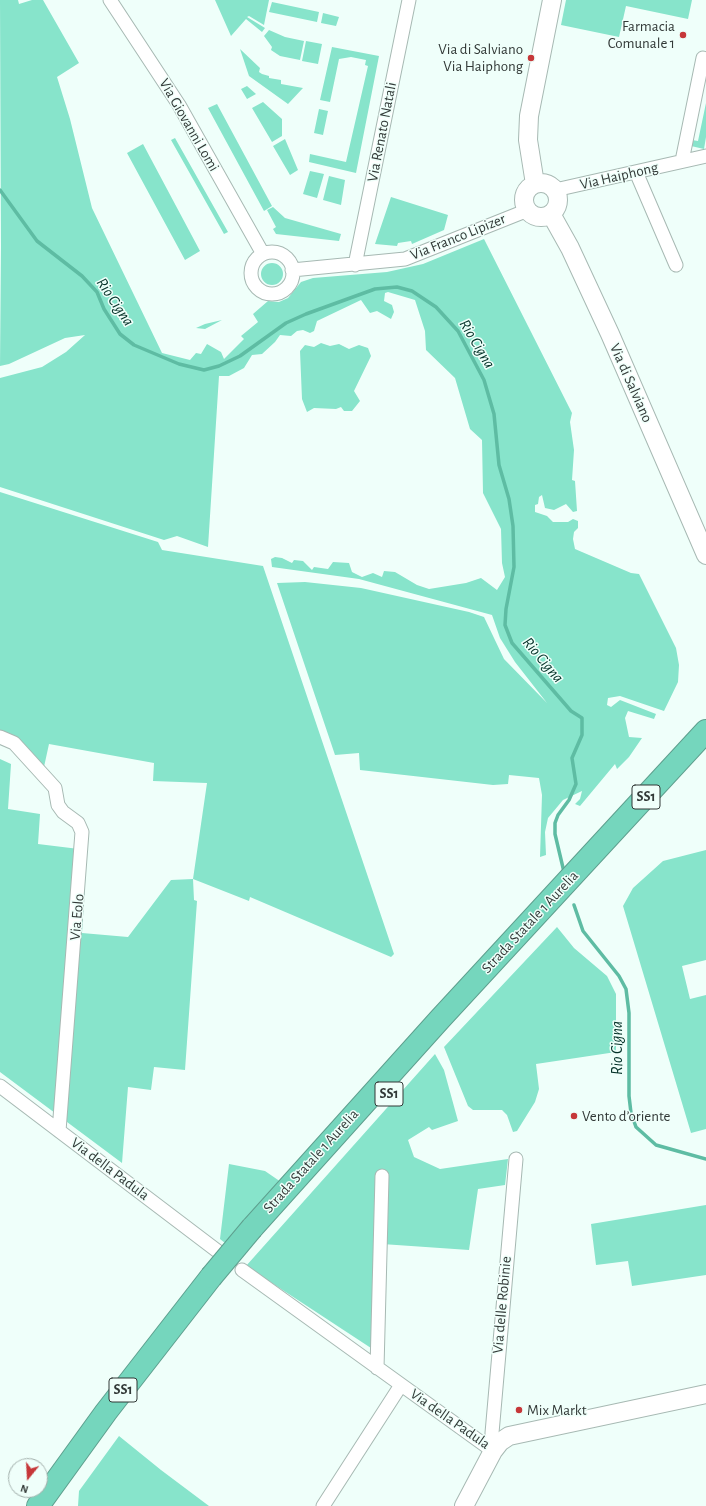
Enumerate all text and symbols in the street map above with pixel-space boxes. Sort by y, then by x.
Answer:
place label: Farmacia Comunale 1 [608,17,675,52]
marker: Farmacia Comunale 1 [678,30,688,40]
place label: Via di Salviano Via Haiphong [438,40,523,75]
marker: Via di Salviano Via Haiphong [526,53,536,63]
street label: Via Giovanni Lomi [155,75,223,175]
street label: Via Renato Natali [364,81,400,183]
street label: Via Haiphong [578,158,660,194]
street label: Via Franco Lipizer [408,210,508,264]
water label: Rio Cigna [92,274,138,330]
water label: Rio Cigna [455,316,499,372]
street label: Via di Salviano [606,341,656,425]
water label: Rio Cigna [518,633,568,687]
road number: SS1 [632,785,660,809]
street label: Strada Statale 1 Aurelia [478,867,582,977]
street label: Via Eolo [66,893,88,941]
water label: Rio Cigna [607,1021,627,1075]
road number: SS1 [375,1082,403,1106]
street label: Strada Statale 1 Aurelia [260,1105,362,1217]
place label: Vento d’oriente [582,1107,670,1125]
marker: Vento d’oriente [569,1111,579,1121]
street label: Via della Padula [67,1134,153,1204]
street label: Via delle Robinie [489,1256,515,1354]
road number: SS1 [109,1378,137,1402]
street label: Via della Padula [407,1385,493,1453]
place label: Mix Markt [527,1401,586,1419]
marker: Mix Markt [514,1405,524,1415]
north arrow [8,1458,48,1498]
text: N [19,1483,30,1495]

